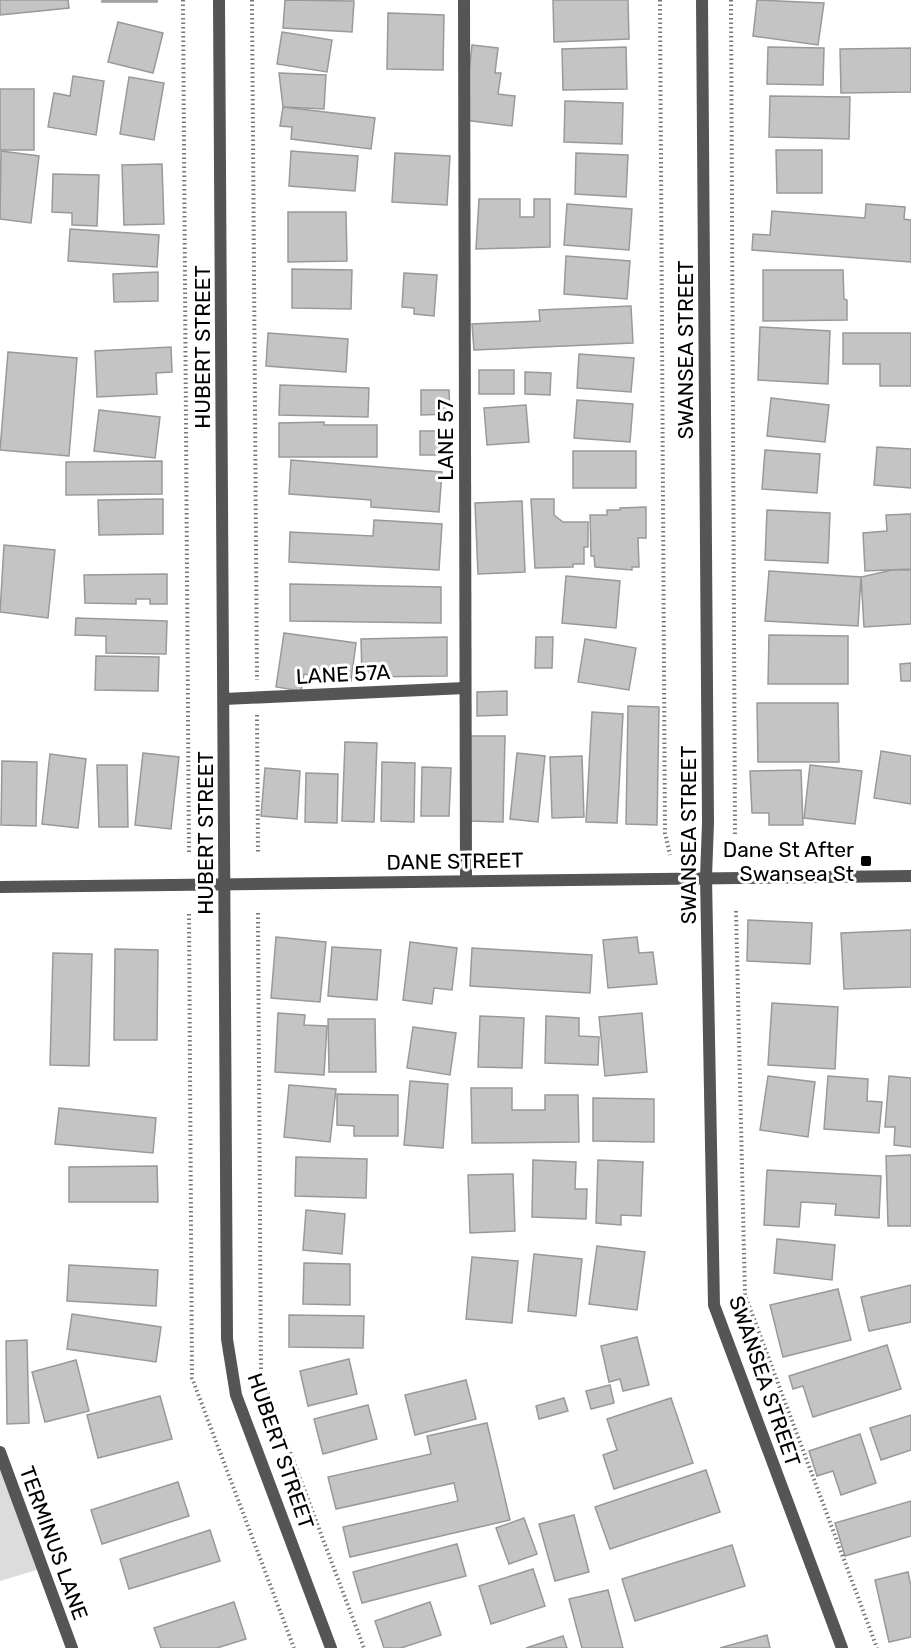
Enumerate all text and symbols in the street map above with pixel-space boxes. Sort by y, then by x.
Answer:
street label: SWANSEA STREET [673,261,698,439]
street label: HUBERT STREET [190,265,215,429]
street label: LANE 57 [433,399,458,481]
street label: LANE 57A [295,659,391,689]
street label: SWANSEA STREET [676,746,701,924]
street label: HUBERT STREET [193,751,218,915]
place label: Dane St After Swansea St [723,837,854,886]
street label: DANE STREET [386,847,524,875]
marker: Dane St After Swansea St [859,854,873,868]
street label: SWANSEA STREET [724,1292,806,1470]
street label: HUBERT STREET [243,1370,319,1532]
street label: TERMINUS LANE [15,1463,93,1623]

